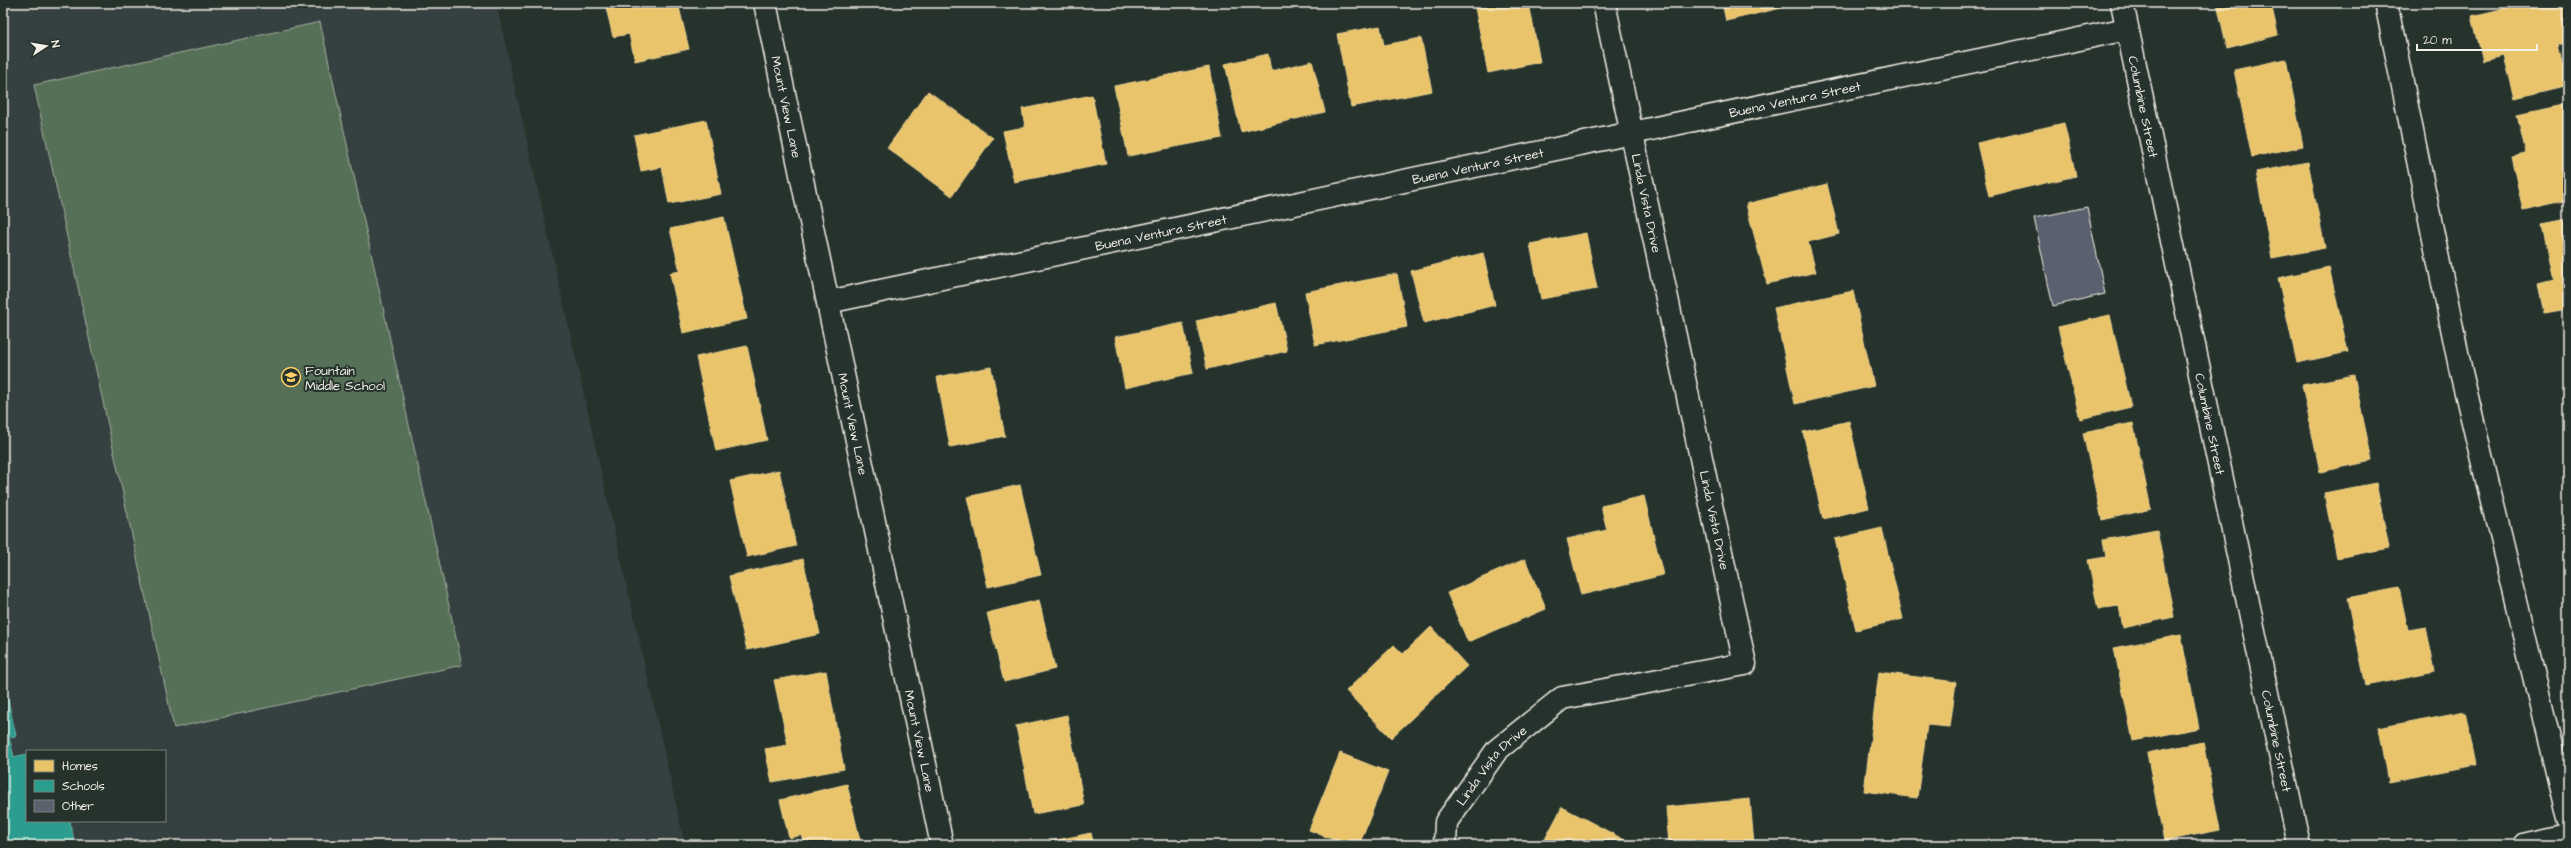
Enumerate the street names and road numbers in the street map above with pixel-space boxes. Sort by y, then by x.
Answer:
street label: Mount View Lane [766,54,805,160]
street label: Columbine Street [2123,54,2162,160]
street label: Buena Ventura Street [1728,77,1863,122]
street label: Buena Ventura Street [1411,144,1546,189]
street label: Linda Vista Drive [1627,152,1665,254]
street label: Buena Ventura Street [1094,210,1229,256]
street label: Mount View Lane [833,371,872,477]
street label: Columbine Street [2190,371,2229,477]
street label: Linda Vista Drive [1695,469,1733,571]
street label: Mount View Lane [900,688,939,794]
street label: Columbine Street [2257,689,2296,794]
street label: Linda Vista Drive [1452,722,1531,810]

